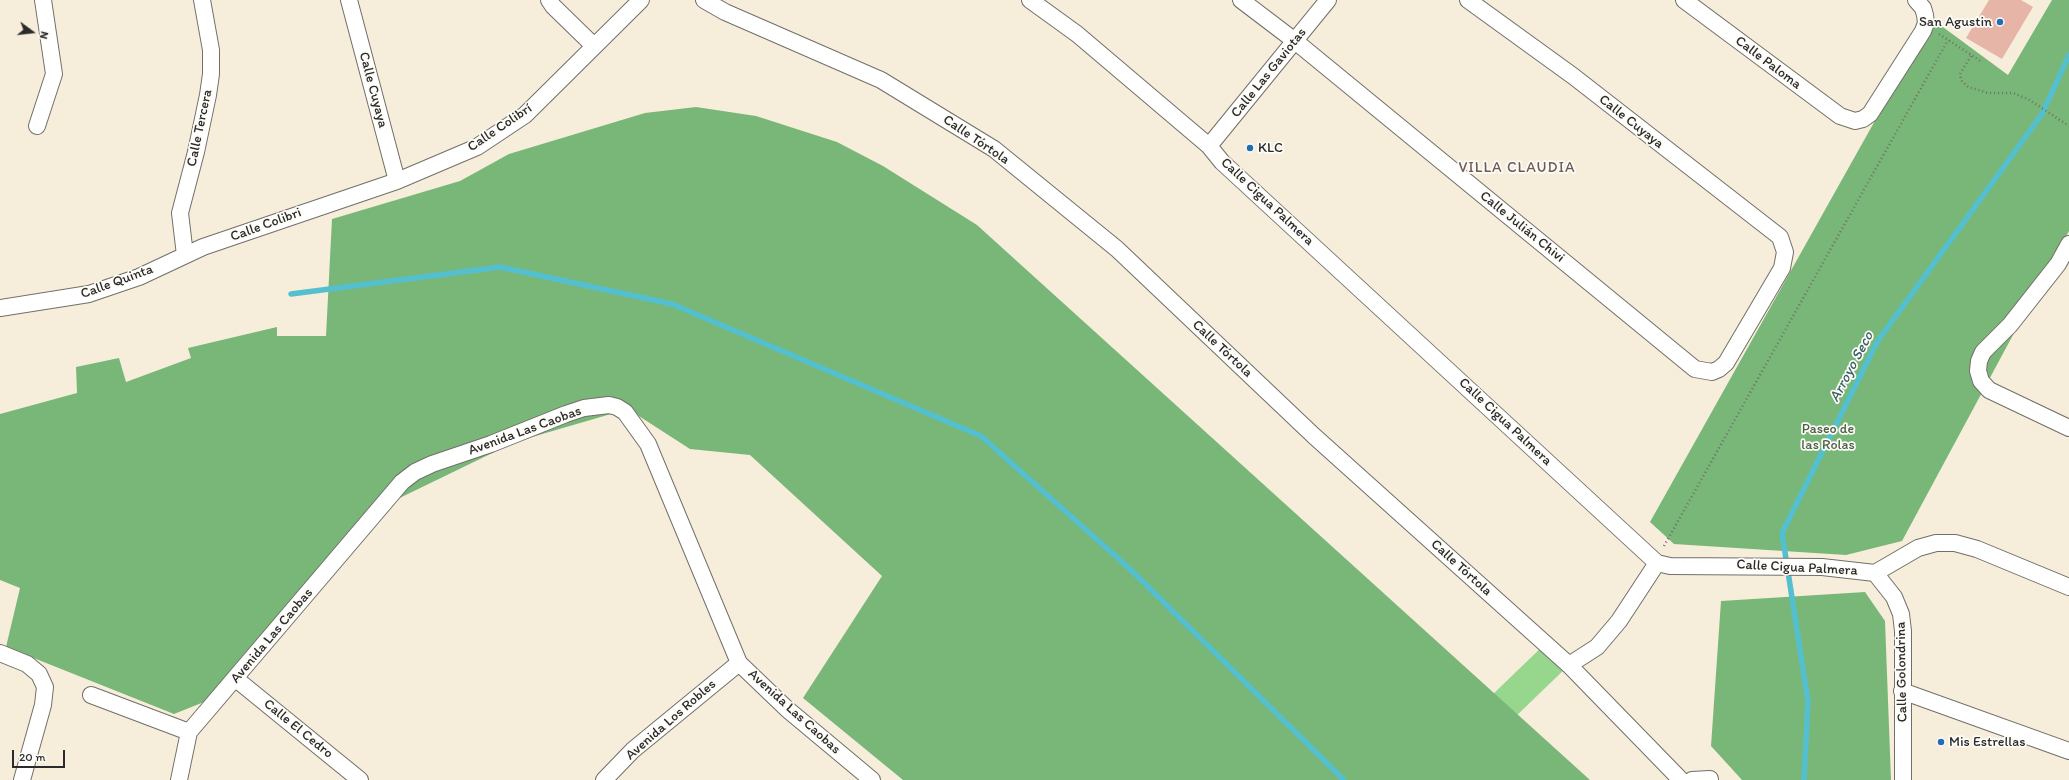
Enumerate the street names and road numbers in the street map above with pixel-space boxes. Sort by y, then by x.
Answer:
street label: Calle Las Gaviotas [1228,25,1310,121]
street label: Calle Paloma [1732,33,1804,93]
street label: Calle Cuyaya [355,50,391,130]
street label: Calle Tercera [184,88,216,168]
street label: Calle Cuyaya [1595,91,1667,153]
street label: Calle Colibrí [465,100,535,156]
street label: Calle Tórtola [940,112,1012,168]
street label: Calle Cigua Palmera [1217,154,1317,250]
street label: Calle Julián Chivi [1476,188,1568,266]
street label: Calle Colibri [228,204,304,246]
street label: Calle Quinta [78,261,156,303]
street label: Calle Tórtola [1188,317,1256,381]
street label: Calle Cigua Palmera [1455,374,1555,470]
street label: Avenida Las Caobas [466,403,584,459]
street label: Calle Tórtola [1427,536,1495,600]
street label: Calle Cigua Palmera [1736,556,1858,580]
street label: Avenida Las Caobas [227,585,317,687]
street label: Calle Golondrina [1893,621,1911,723]
street label: Avenida Las Caobas [744,666,844,758]
street label: Avenida Los Robles [622,676,720,764]
street label: Calle El Cedro [260,696,336,762]

